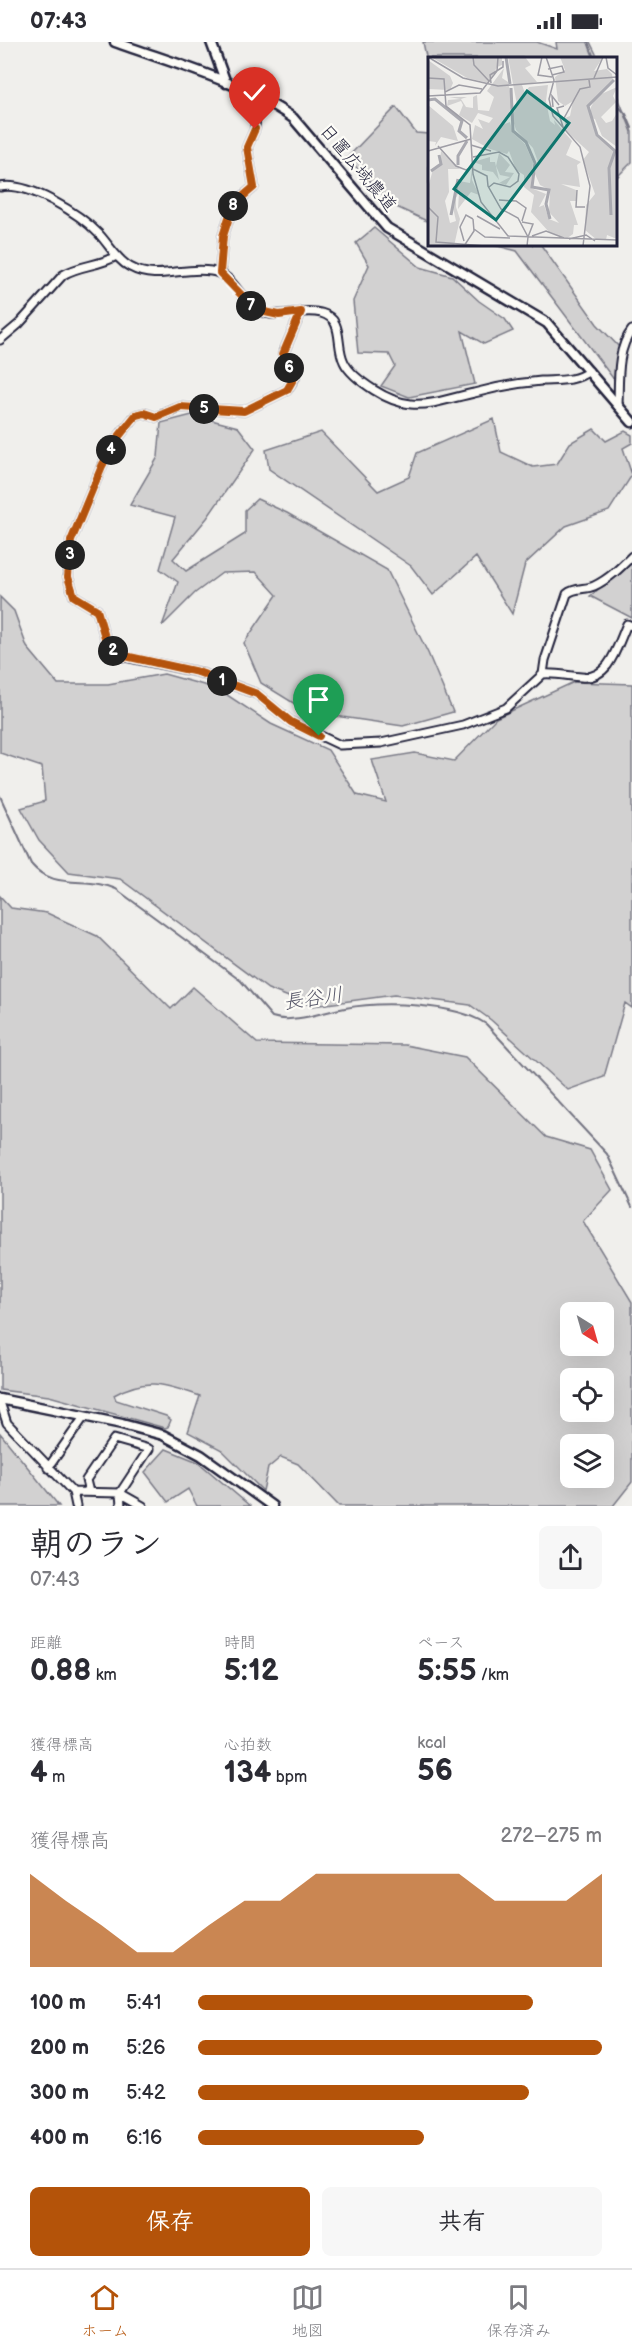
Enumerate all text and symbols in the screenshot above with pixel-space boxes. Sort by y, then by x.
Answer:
text: 07:43 [30,8,87,35]
inset map [428,57,617,246]
pin [229,67,280,129]
icon: check [238,76,271,109]
street label: 日置広域農道 [315,120,401,216]
pin: 8 [218,191,248,221]
text: 8 [228,196,238,215]
pin: 7 [236,291,266,321]
text: 7 [247,296,255,315]
pin: 6 [274,353,304,383]
text: 6 [284,358,294,377]
pin: 5 [189,394,219,424]
text: 5 [199,399,209,418]
pin: 4 [96,435,126,465]
text: 4 [106,440,116,459]
pin: 3 [55,540,85,570]
text: 3 [65,545,75,564]
pin: 2 [98,636,128,666]
text: 2 [108,641,118,660]
pin: 1 [207,666,237,696]
text: 1 [219,671,225,690]
pin [293,674,344,736]
icon: arrive [302,683,335,716]
water label: 長谷川 [282,983,344,1015]
north arrow [560,1302,614,1356]
map controls [560,1302,614,1488]
button: locate [560,1368,614,1422]
button: layers [560,1434,614,1488]
text: 朝のラン [30,1525,162,1565]
button: share [539,1526,602,1589]
text: 07:43 [30,1568,80,1592]
text: 距離 [30,1634,62,1653]
text: 時間 [224,1634,256,1653]
text: ペース [417,1634,464,1653]
text: 0.88 [30,1653,91,1689]
text: 5:12 [224,1653,279,1689]
text: 5:55 [417,1653,476,1689]
text: km [91,1666,117,1685]
text: /km [476,1666,509,1685]
text: kcal [417,1734,446,1753]
text: 獲得標高 [30,1736,94,1755]
text: 心拍数 [224,1736,272,1755]
text: 56 [417,1753,453,1789]
text: 4 [30,1755,48,1791]
text: 134 [224,1755,271,1791]
text: m [48,1768,65,1787]
text: bpm [271,1768,307,1787]
text: 272–275 m [500,1824,602,1848]
text: 獲得標高 [30,1829,110,1853]
text: 100 m [30,1991,86,2015]
text: 5:41 [126,1991,161,2015]
text: 200 m [30,2036,89,2060]
text: 5:26 [126,2036,166,2060]
text: 300 m [30,2081,89,2105]
text: 5:42 [126,2081,166,2105]
text: 400 m [30,2126,89,2150]
text: 6:16 [126,2126,162,2150]
button: 保存 [30,2187,310,2256]
button: 共有 [322,2187,602,2256]
tab: ホーム [81,2281,129,2341]
tab: 地図 [291,2281,324,2341]
tab: 保存済み [487,2281,551,2341]

